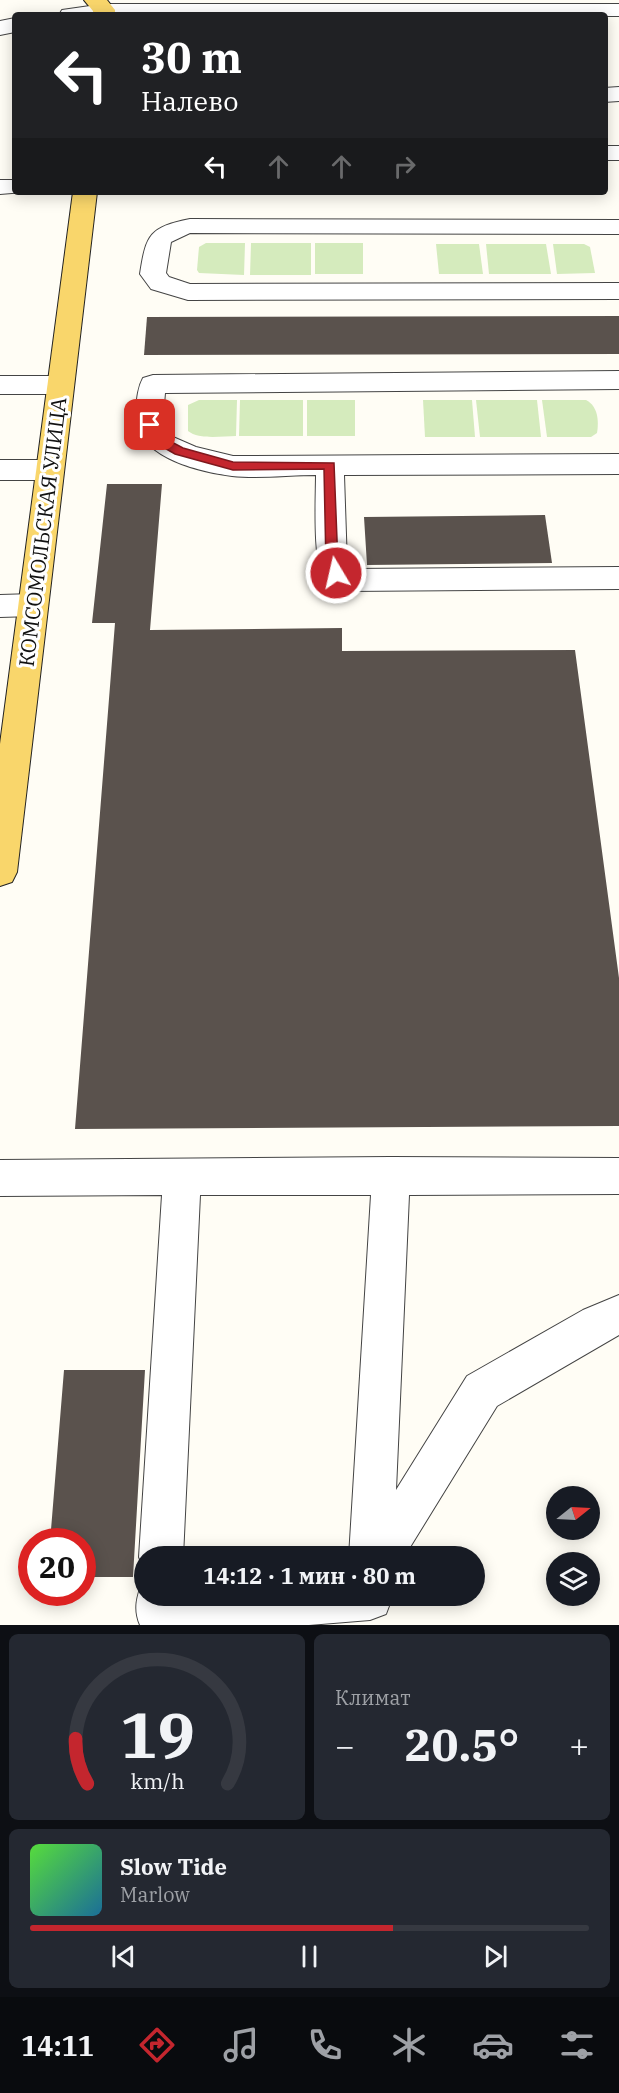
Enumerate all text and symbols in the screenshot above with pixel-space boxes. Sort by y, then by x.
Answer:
text: 30 m [141,30,242,85]
icon: left [42,36,120,114]
text: Налево [141,83,238,118]
icon: left [199,150,232,183]
icon: ahead [262,150,295,183]
icon: ahead [325,150,358,183]
icon: right [388,150,421,183]
street label: КОМСОМОЛЬСКАЯ УЛИЦА [12,395,73,668]
pin [124,399,175,450]
icon: arrive [133,408,166,441]
position arrow [304,541,368,605]
north arrow [546,1486,600,1540]
map controls [546,1486,600,1606]
speed limit sign: 20 [18,1528,96,1606]
button: layers [546,1552,600,1606]
text: 14:12 · 1 мин · 80 m [203,1561,416,1590]
text: Климат [335,1684,411,1711]
text: 19 [120,1694,194,1775]
text: 20.5° [405,1715,519,1773]
text: − [335,1724,355,1767]
text: + [569,1724,589,1767]
text: km/h [130,1767,184,1795]
text: Slow Tide [120,1852,227,1881]
text: Marlow [120,1881,190,1908]
icon: previous [107,1940,140,1973]
icon: pause [293,1940,326,1973]
icon: next [479,1940,512,1973]
icon: directions [136,2024,178,2066]
icon: music [220,2024,262,2066]
icon: phone [304,2024,346,2066]
icon: climate [388,2024,430,2066]
icon: car [472,2024,514,2066]
icon: filters [556,2024,598,2066]
text: 14:11 [21,2028,94,2063]

